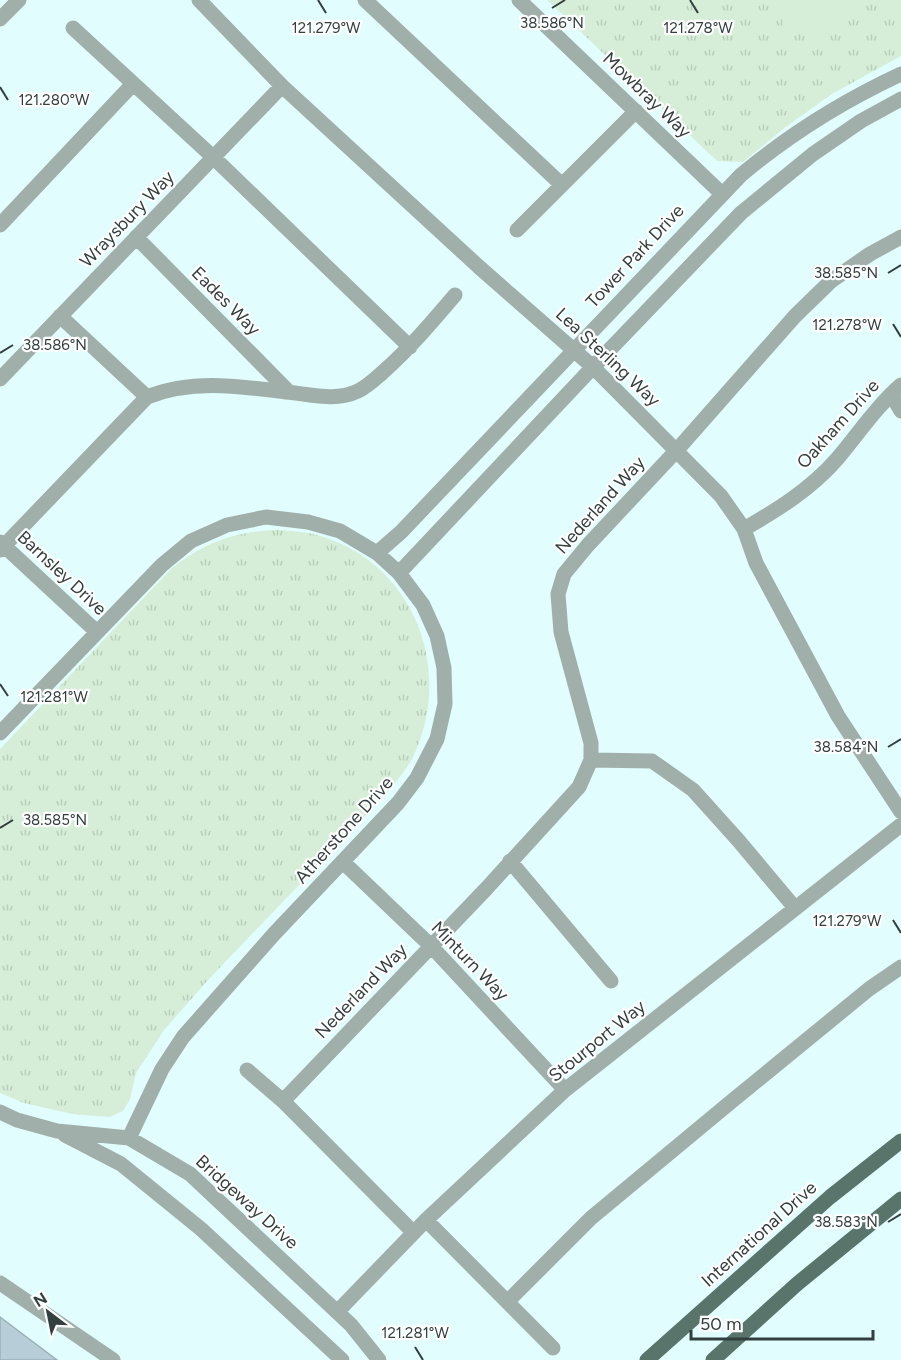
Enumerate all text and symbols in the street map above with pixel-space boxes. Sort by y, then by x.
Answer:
text: 38.586°N [520,14,584,32]
text: 121.279°W [292,19,361,37]
text: 121.278°W [663,19,733,37]
street label: Mowbray Way [598,47,696,143]
text: 121.280°W [18,91,90,109]
street label: Wraysbury Way [75,166,179,272]
street label: Tower Park Drive [581,200,689,312]
street label: Eades Way [187,262,265,340]
text: 38.585°N [814,264,878,282]
street label: Lea Sterling Way [551,303,665,411]
text: 121.278°W [812,316,882,334]
text: 38.586°N [23,336,87,354]
street label: Oakham Drive [792,375,884,473]
street label: Nederland Way [551,451,650,558]
street label: Barnsley Drive [13,526,111,620]
text: 121.281°W [20,688,88,706]
text: 38.584°N [814,738,878,756]
street label: Atherstone Drive [290,772,398,888]
text: 38.585°N [23,811,87,829]
text: 121.279°W [813,912,882,930]
street label: Minturn Way [427,917,514,1006]
street label: Nederland Way [310,939,412,1043]
street label: Stourport Way [544,995,650,1087]
street label: Bridgeway Drive [191,1150,303,1254]
street label: International Drive [697,1176,821,1292]
text: 38.583°N [814,1213,878,1231]
north arrow [18,1282,78,1342]
text: N [30,1288,51,1311]
scale bar [691,1303,872,1341]
text: 50 m [700,1313,742,1335]
text: 121.281°W [381,1324,449,1342]

